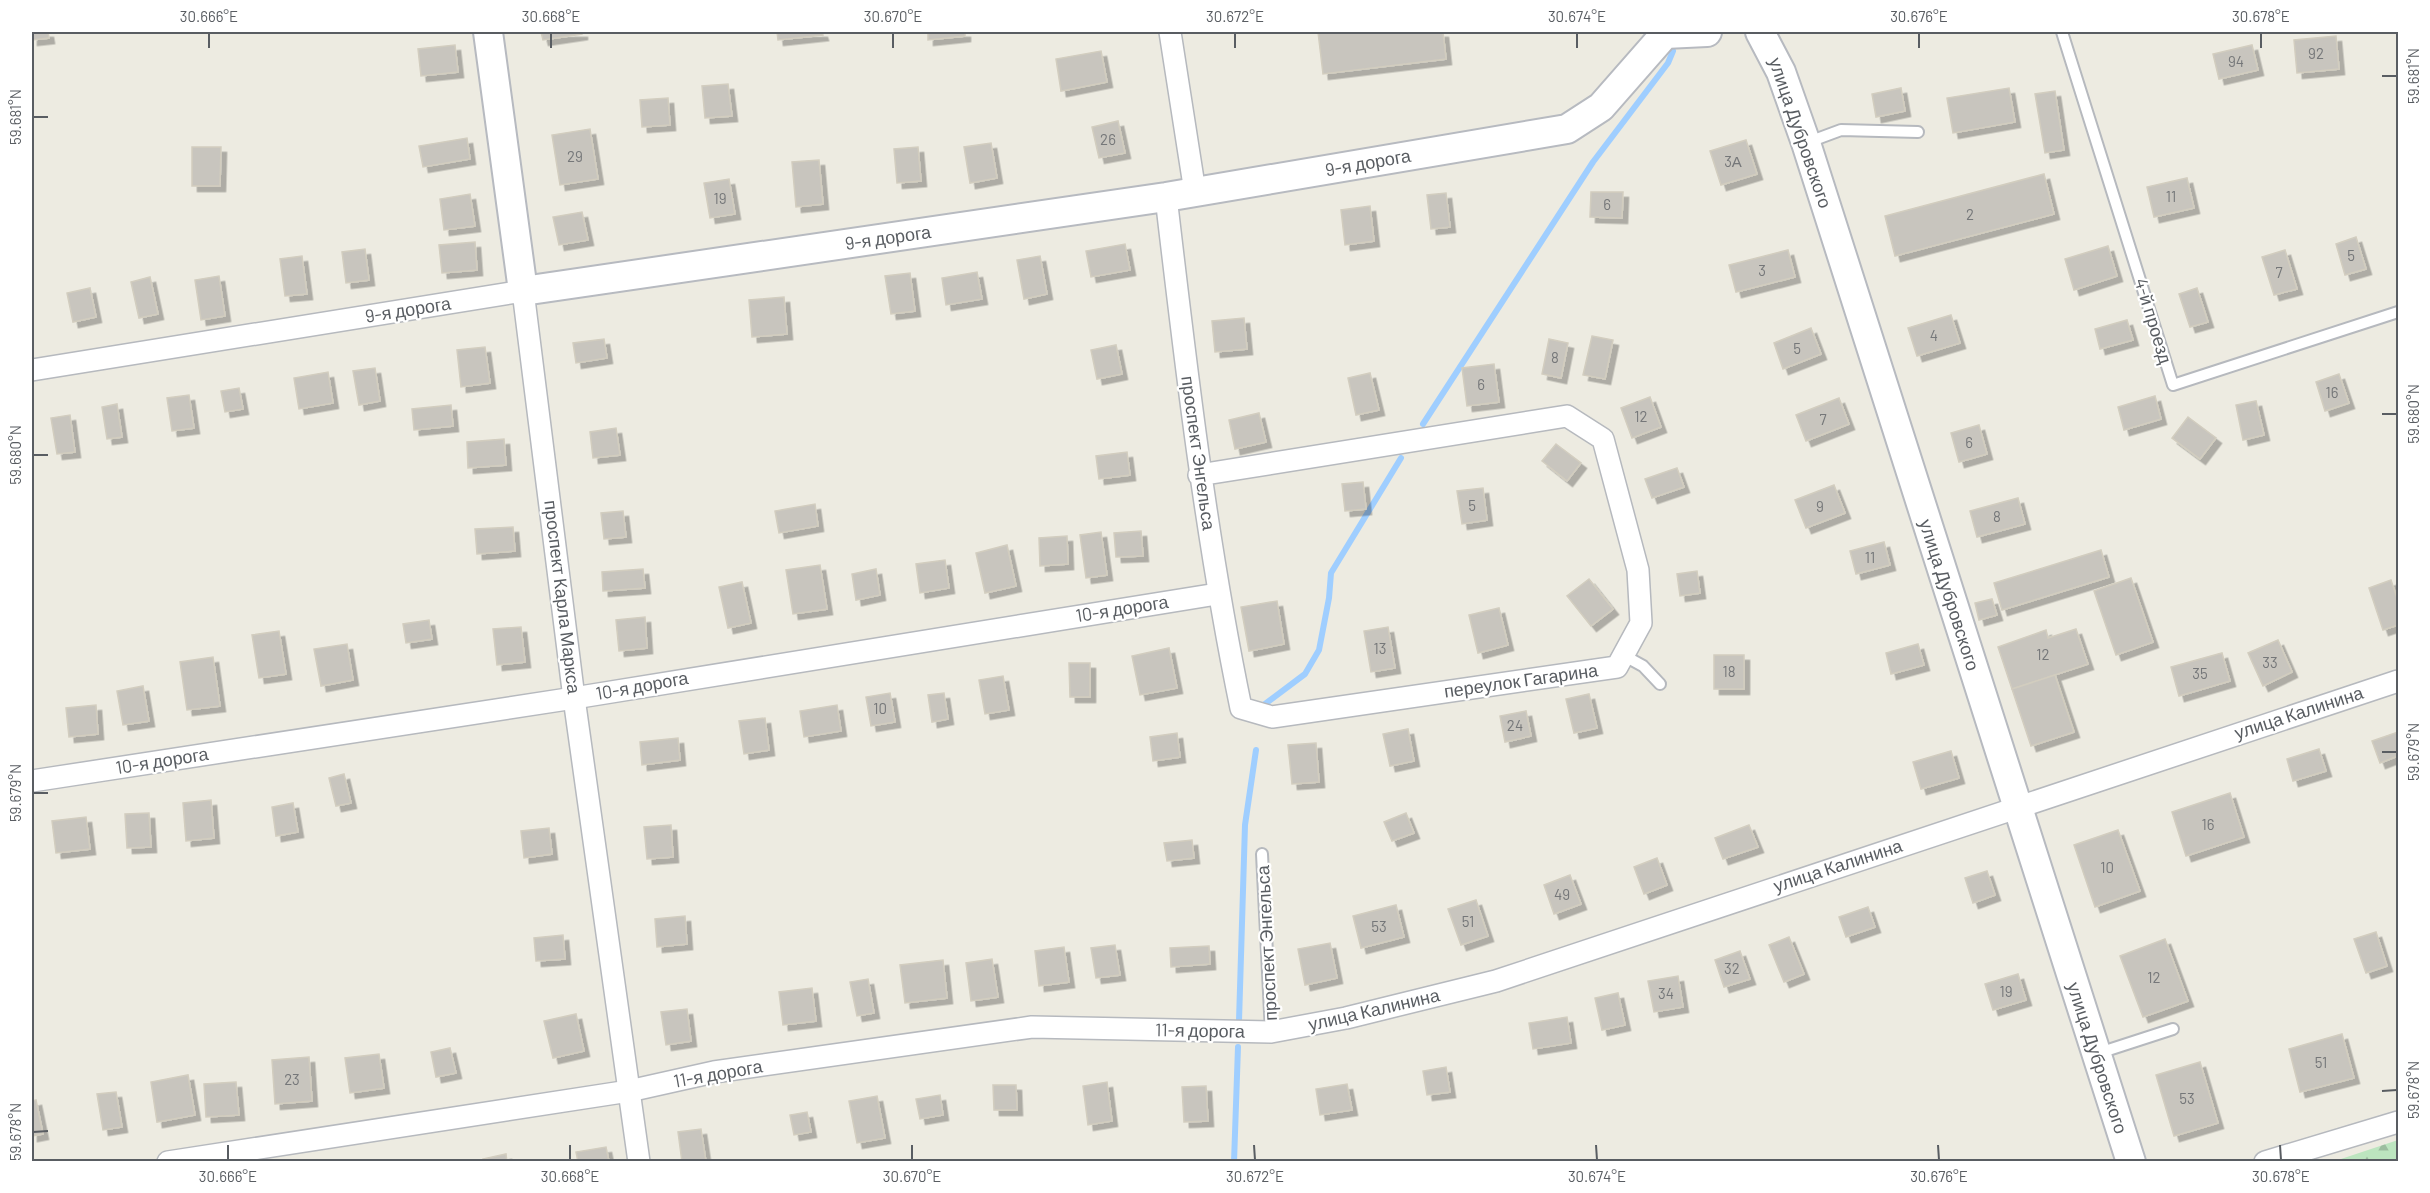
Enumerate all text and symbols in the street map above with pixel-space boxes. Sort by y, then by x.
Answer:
text: 30.666°E [180,7,238,25]
text: 30.668°E [522,7,580,25]
text: 30.670°E [864,7,922,25]
text: 30.672°E [1206,7,1264,25]
text: 30.674°E [1548,7,1606,25]
text: 30.676°E [1890,7,1948,25]
text: 30.678°E [2232,7,2290,25]
house number: 92 [2308,44,2324,62]
text: 59.681°N [2404,48,2422,104]
house number: 94 [2228,52,2244,70]
street label: улица Дубровского [1765,54,1837,211]
text: 59.681°N [6,89,24,145]
house number: 26 [1100,130,1116,148]
street label: 9-я дорога [1323,143,1413,180]
house number: 29 [567,147,583,165]
house number: 3А [1724,152,1742,170]
house number: 11 [2166,187,2176,205]
house number: 19 [713,189,727,207]
house number: 6 [1603,195,1611,213]
house number: 2 [1966,205,1974,223]
street label: 9-я дорога [843,220,933,254]
house number: 5 [2347,246,2355,264]
house number: 3 [1758,261,1766,279]
house number: 7 [2275,263,2283,281]
street label: 4-й проезд [2131,275,2178,367]
street label: 9-я дорога [363,291,453,327]
house number: 4 [1930,326,1938,344]
house number: 5 [1793,339,1801,357]
house number: 8 [1551,348,1559,366]
street label: проспект Энгельса [1177,374,1221,533]
house number: 6 [1477,375,1485,393]
house number: 16 [2326,383,2338,401]
text: 59.680°N [2404,384,2422,444]
house number: 12 [1634,407,1648,425]
house number: 7 [1819,410,1827,428]
text: 59.680°N [6,425,24,485]
house number: 6 [1965,433,1973,451]
house number: 5 [1468,496,1476,514]
house number: 9 [1816,497,1824,515]
street label: проспект Карла Маркса [540,499,586,696]
house number: 8 [1993,507,2001,525]
street label: улица Дубровского [1915,516,1985,673]
house number: 11 [1865,548,1875,566]
street label: 10-я дорога [1074,590,1171,626]
house number: 13 [1374,639,1386,657]
house number: 12 [2036,645,2050,663]
house number: 33 [2262,653,2278,671]
street label: переулок Гагарина [1442,658,1600,702]
house number: 18 [1722,662,1736,680]
house number: 35 [2192,664,2208,682]
street label: 10-я дорога [594,666,691,704]
street label: улица Калинина [2232,681,2367,743]
house number: 10 [873,699,887,717]
house number: 24 [1507,716,1523,734]
text: 59.679°N [2404,723,2422,781]
street label: 10-я дорога [114,742,211,778]
text: 59.679°N [6,764,24,822]
house number: 16 [2202,815,2214,833]
street label: улица Калинина [1771,834,1906,896]
house number: 10 [2100,858,2114,876]
street label: проспект Энгельса [1251,864,1281,1021]
house number: 49 [1554,885,1570,903]
house number: 51 [1462,912,1474,930]
house number: 53 [1371,917,1387,935]
house number: 32 [1724,959,1740,977]
house number: 12 [2147,968,2161,986]
street label: улица Дубровского [2063,979,2133,1136]
house number: 19 [1999,982,2013,1000]
street label: улица Калинина [1306,983,1443,1035]
house number: 34 [1658,984,1674,1002]
street label: 11-я дорога [1155,1018,1246,1042]
house number: 51 [2315,1053,2327,1071]
street label: 11-я дорога [672,1054,765,1092]
text: 59.678°N [2404,1061,2422,1119]
house number: 23 [284,1070,300,1088]
house number: 53 [2179,1089,2195,1107]
text: 59.678°N [6,1103,24,1161]
text: 30.666°E [199,1167,257,1185]
text: 30.668°E [541,1167,599,1185]
text: 30.670°E [883,1167,941,1185]
text: 30.672°E [1226,1167,1284,1185]
text: 30.674°E [1568,1167,1626,1185]
text: 30.676°E [1910,1167,1968,1185]
text: 30.678°E [2252,1167,2310,1185]

